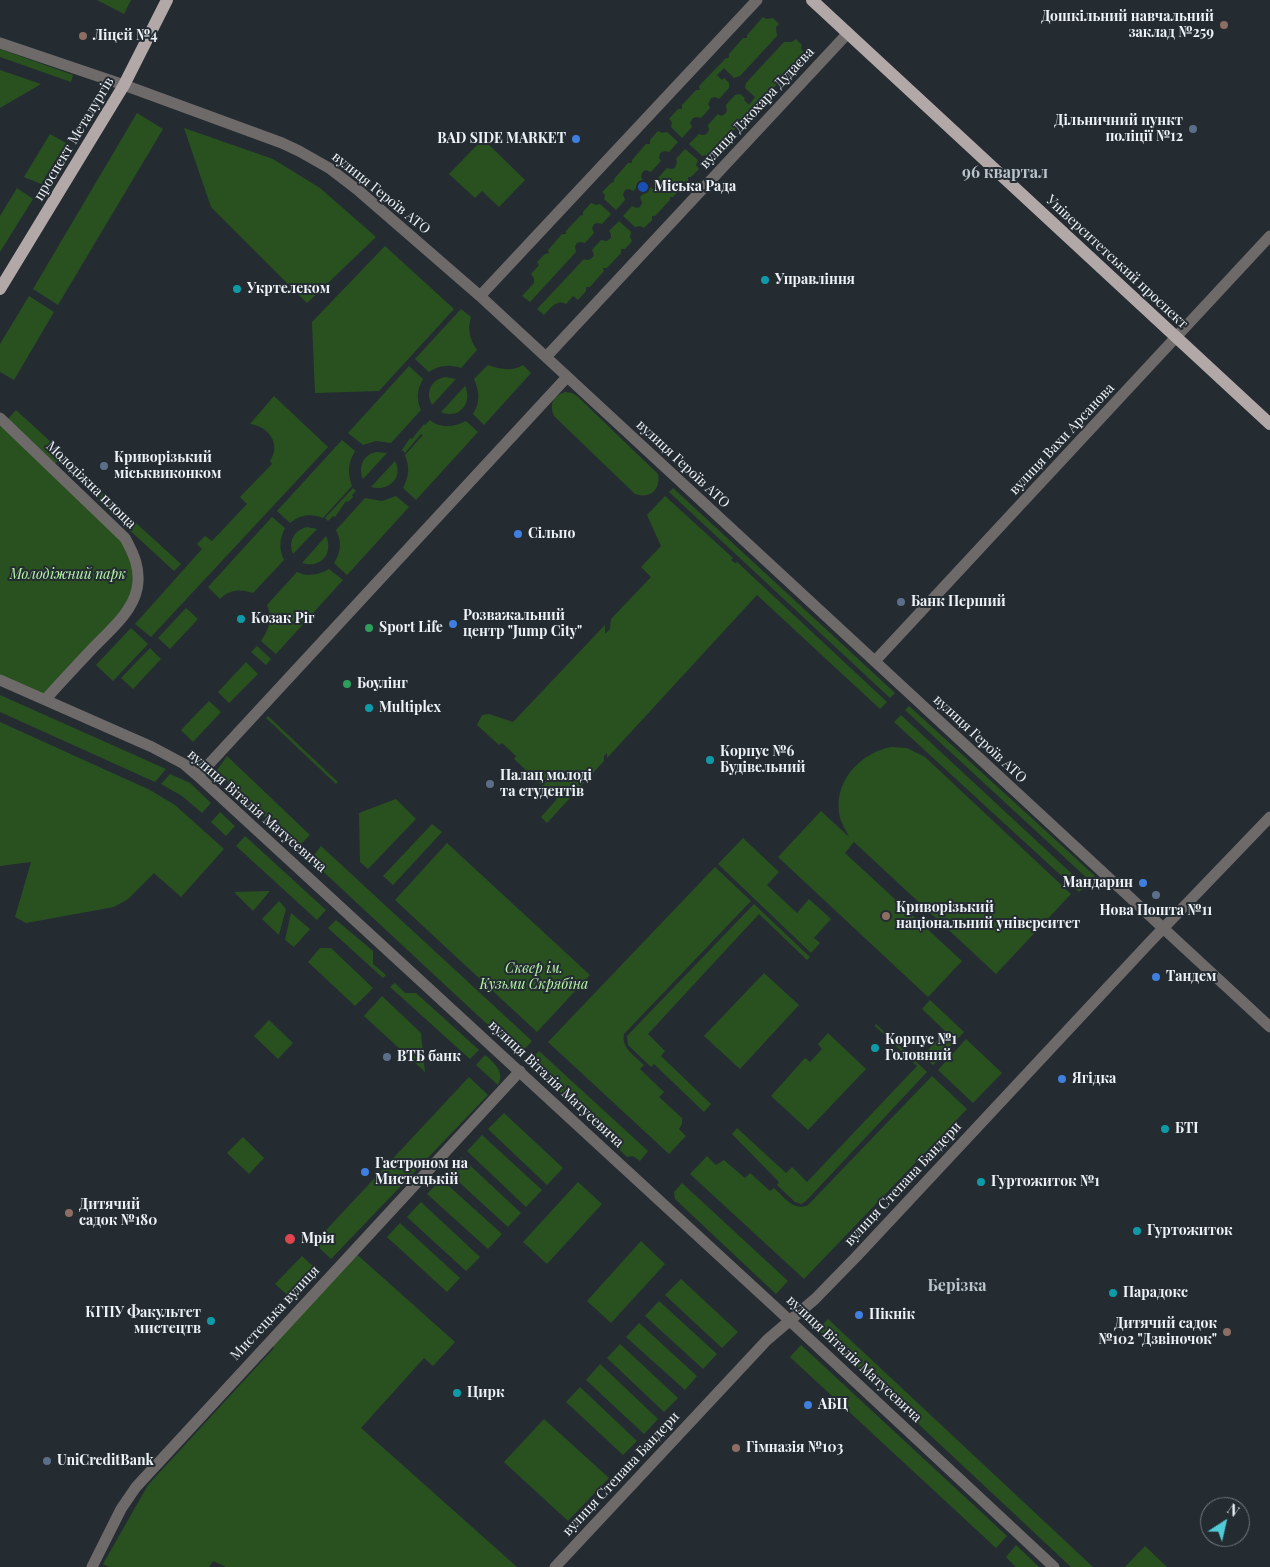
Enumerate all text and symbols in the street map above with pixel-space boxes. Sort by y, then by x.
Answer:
place label: Дошкільний навчальний заклад №259 [1041,9,1214,41]
marker: Дошкільний навчальний заклад №259 [1218,19,1230,31]
place label: Ліцей №4 [93,28,158,44]
marker: Ліцей №4 [77,30,89,42]
street label: вулиця Джохара Дудаєва [696,44,818,172]
street label: проспект Металургів [30,74,118,204]
place label: Дільничний пункт поліції №12 [1054,113,1183,146]
marker: Дільничний пункт поліції №12 [1187,123,1199,135]
place label: BAD SIDE MARKET [437,131,566,147]
marker: BAD SIDE MARKET [570,133,582,145]
street label: вулиця Героїв АТО [329,148,433,238]
district label: 96 квартал [962,163,1048,183]
place label: Міська Рада [654,179,736,195]
marker: Міська Рада [636,180,650,194]
street label: Університетський проспект [1043,192,1191,332]
place label: Управління [775,272,855,288]
marker: Управління [759,274,771,286]
place label: Укртелеком [247,281,330,297]
marker: Укртелеком [231,283,243,295]
street label: вулиця Вахи Арсанова [1006,380,1118,498]
street label: вулиця Героїв АТО [633,416,733,512]
street label: Молодіжна площа [43,438,139,532]
place label: Криворізький міськвиконком [114,450,221,482]
marker: Криворізький міськвиконком [98,460,110,472]
place label: Сільпо [528,526,575,542]
marker: Сільпо [512,528,524,540]
park label: Молодіжний парк [10,567,126,583]
place label: Банк Перший [911,594,1006,610]
marker: Банк Перший [895,596,907,608]
place label: Розважальний центр "Jump City" [463,608,582,640]
place label: Козак Ріг [251,611,315,627]
marker: Козак Ріг [235,613,247,625]
marker: Розважальний центр "Jump City" [447,618,459,630]
place label: Sport Life [379,620,443,636]
marker: Sport Life [363,622,375,634]
place label: Боулінг [357,676,408,692]
marker: Боулінг [341,678,353,690]
street label: вулиця Героїв АТО [930,691,1030,787]
place label: Multiplex [379,700,441,716]
marker: Multiplex [363,702,375,714]
place label: Корпус №6 Будівельний [720,744,805,776]
street label: вулиця Віталія Матусевича [184,746,330,876]
marker: Корпус №6 Будівельний [704,754,716,766]
place label: Палац молоді та студентів [500,768,592,800]
marker: Палац молоді та студентів [484,778,496,790]
place label: Мандарин [1063,875,1133,891]
marker: Мандарин [1137,877,1149,889]
marker: Нова Пошта №11 [1150,889,1162,901]
place label: Криворізький національний університет [896,900,1080,932]
place label: Нова Пошта №11 [1100,903,1212,919]
marker: Криворізький національний університет [880,910,892,922]
park label: Сквер ім. Кузьми Скрябіна [480,961,588,994]
place label: Тандем [1166,969,1216,985]
marker: Тандем [1150,971,1162,983]
street label: вулиця Віталія Матусевича [485,1017,627,1151]
place label: Корпус №1 Головний [885,1032,957,1064]
marker: Корпус №1 Головний [869,1042,881,1054]
place label: ВТБ банк [397,1049,461,1065]
marker: ВТБ банк [381,1051,393,1063]
place label: Ягідка [1072,1071,1116,1087]
marker: Ягідка [1056,1073,1068,1085]
street label: вулиця Степана Бандери [841,1118,965,1250]
place label: БТІ [1175,1121,1199,1137]
marker: БТІ [1159,1123,1171,1135]
place label: Гастроном на Мистецькій [375,1156,468,1188]
marker: Гастроном на Мистецькій [359,1166,371,1178]
place label: Гуртожиток №1 [991,1174,1100,1190]
marker: Гуртожиток №1 [975,1176,987,1188]
place label: Дитячий садок №180 [79,1197,157,1230]
marker: Дитячий садок №180 [63,1207,75,1219]
place label: Гуртожиток [1147,1223,1233,1239]
marker: Гуртожиток [1131,1225,1143,1237]
place label: Мрія [301,1231,335,1247]
marker: Мрія [283,1232,297,1246]
street label: Мистецька вулиця [227,1262,323,1364]
district label: Берізка [927,1276,987,1296]
place label: Парадокс [1123,1285,1188,1301]
marker: Парадокс [1107,1287,1119,1299]
street label: вулиця Віталія Матусевича [783,1292,925,1426]
place label: КГПУ Факультет мистецтв [85,1305,201,1338]
place label: Пікнік [869,1307,915,1323]
marker: Пікнік [853,1309,865,1321]
marker: КГПУ Факультет мистецтв [205,1315,217,1327]
place label: Дитячий садок №102 "Дзвіночок" [1098,1316,1217,1348]
marker: Дитячий садок №102 "Дзвіночок" [1221,1326,1233,1338]
place label: Цирк [467,1385,504,1401]
marker: Цирк [451,1387,463,1399]
place label: АБЦ [818,1397,848,1413]
marker: АБЦ [802,1399,814,1411]
street label: вулиця Степана Бандери [559,1408,683,1540]
place label: Гімназія №103 [746,1440,843,1456]
marker: Гімназія №103 [730,1442,742,1454]
place label: UniCreditBank [57,1453,154,1469]
marker: UniCreditBank [41,1455,53,1467]
north arrow [1200,1497,1250,1547]
text: N [1224,1499,1243,1521]

